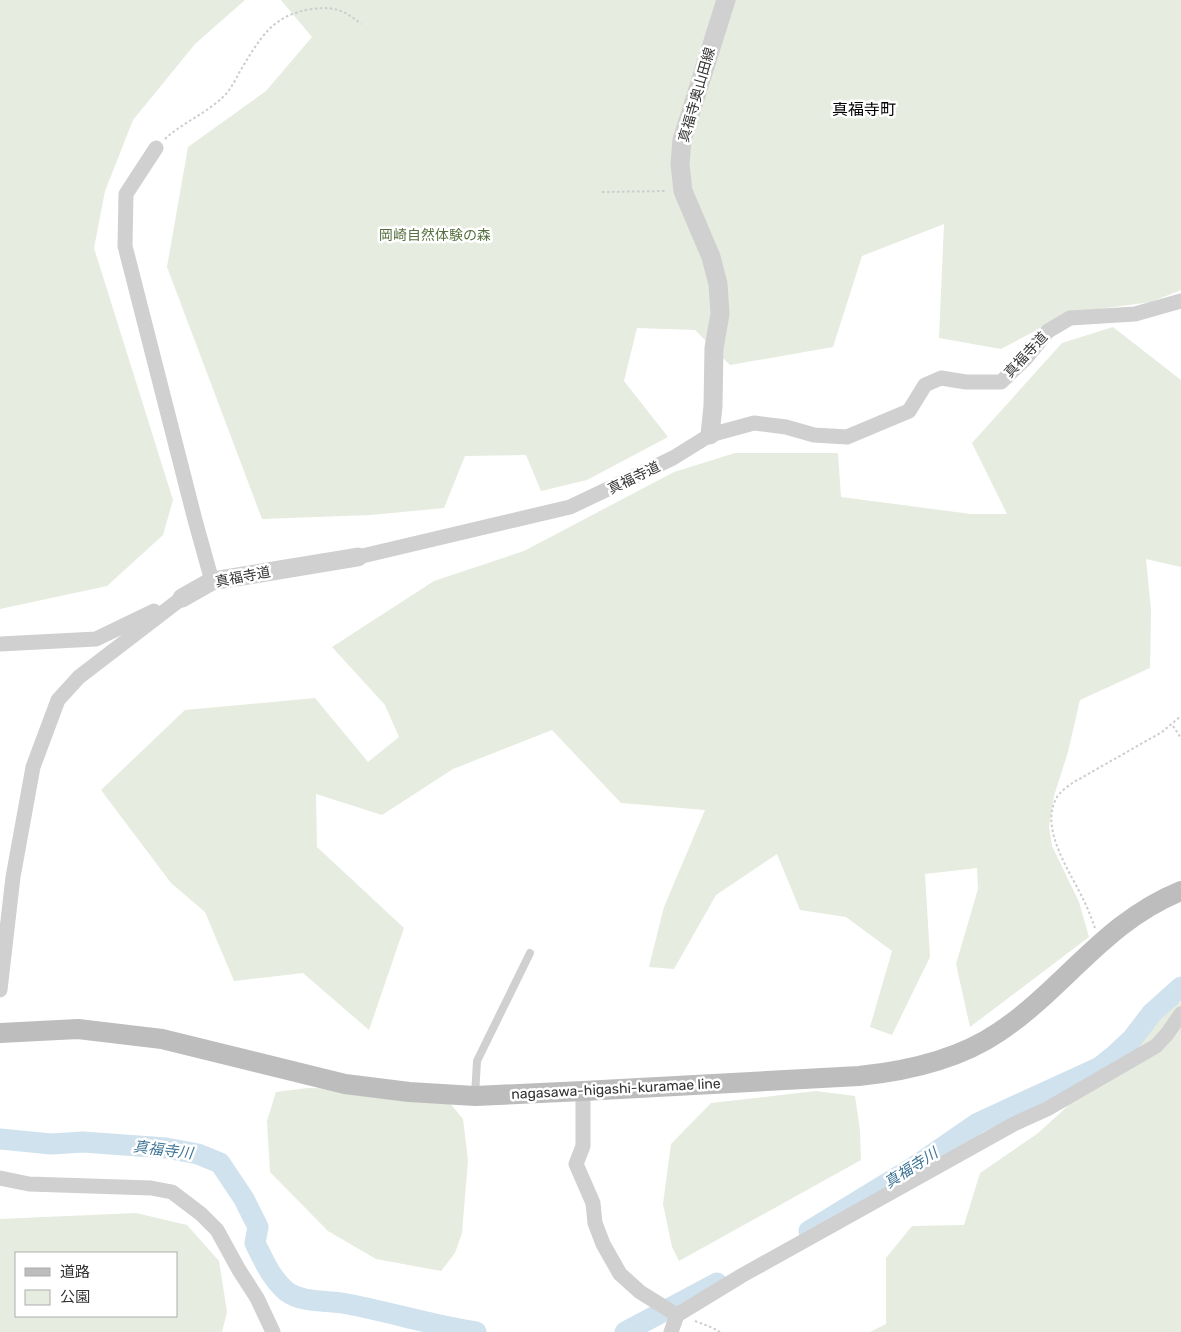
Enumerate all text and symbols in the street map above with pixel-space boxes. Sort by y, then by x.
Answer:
street label: 真福寺奥山田線 [675,46,719,144]
district label: 真福寺町 [832,100,896,119]
park label: 岡崎自然体験の森 [379,227,491,244]
street label: 真福寺道 [1001,329,1051,381]
street label: 真福寺道 [605,458,663,498]
street label: 真福寺道 [214,563,272,591]
street label: nagasawa-higashi-kuramae line [511,1075,721,1103]
water label: 真福寺川 [132,1137,196,1163]
water label: 真福寺川 [881,1143,943,1192]
legend [15,1252,178,1317]
text: 道路 [60,1263,90,1281]
text: 公園 [60,1288,90,1306]

